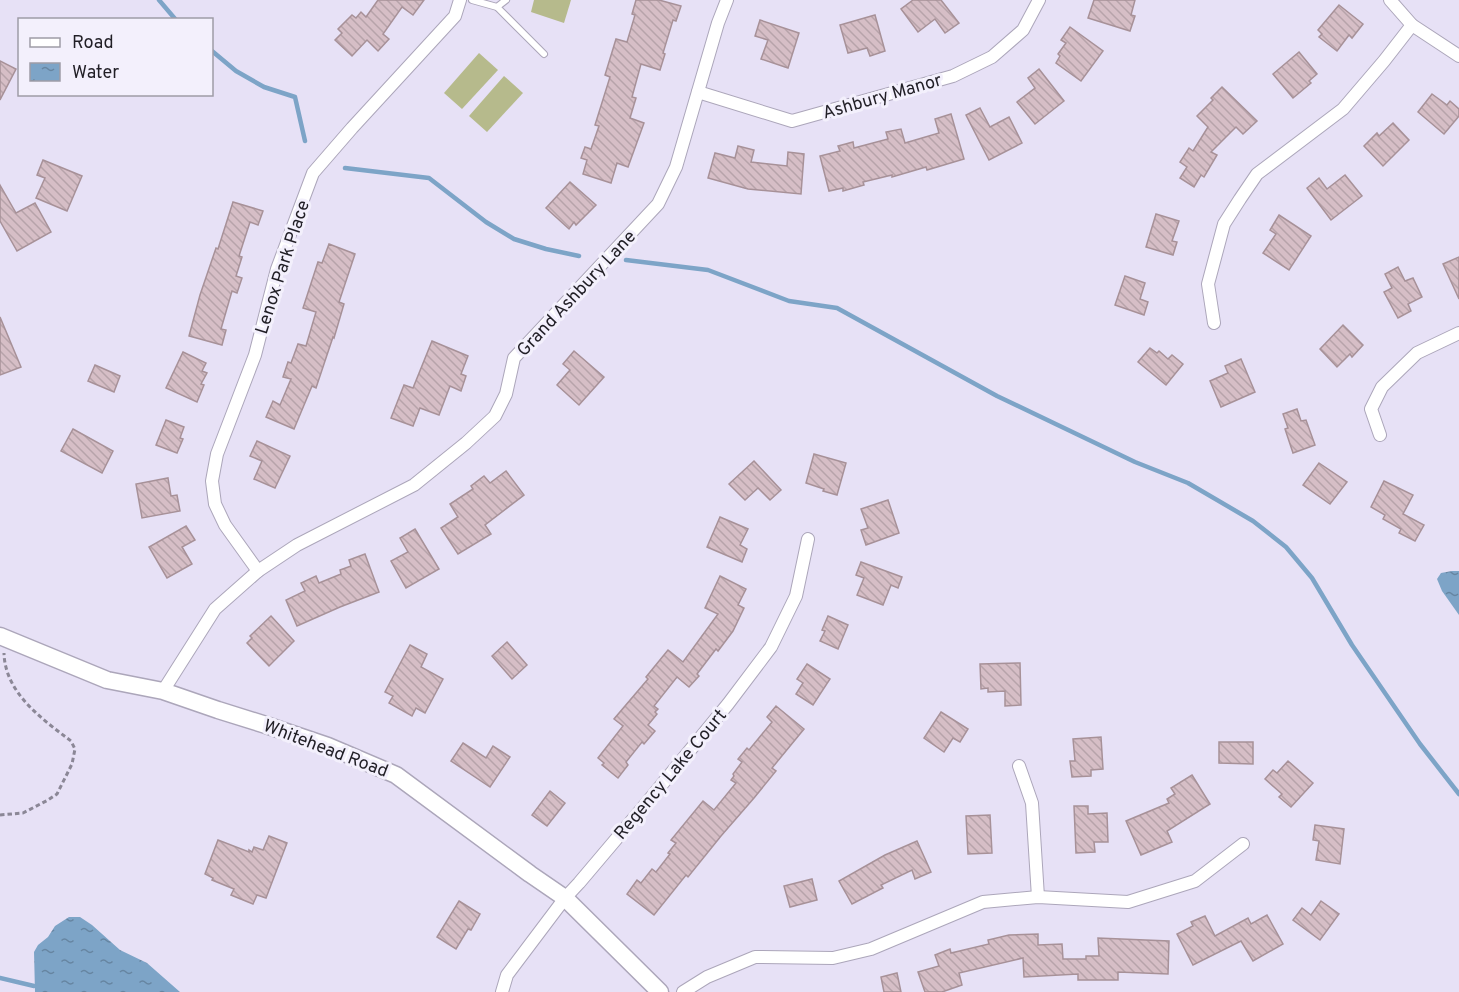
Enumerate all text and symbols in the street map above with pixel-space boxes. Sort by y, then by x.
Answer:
legend [18,18,213,96]
text: Road [72,32,114,55]
text: Water [72,62,119,85]
street label: Ashbury Manor [820,69,945,125]
street label: Lenox Park Place [251,198,316,337]
street label: Grand Ashbury Lane [513,226,642,362]
street label: Regency Lake Court [610,705,732,845]
street label: Whitehead Road [260,715,391,784]

